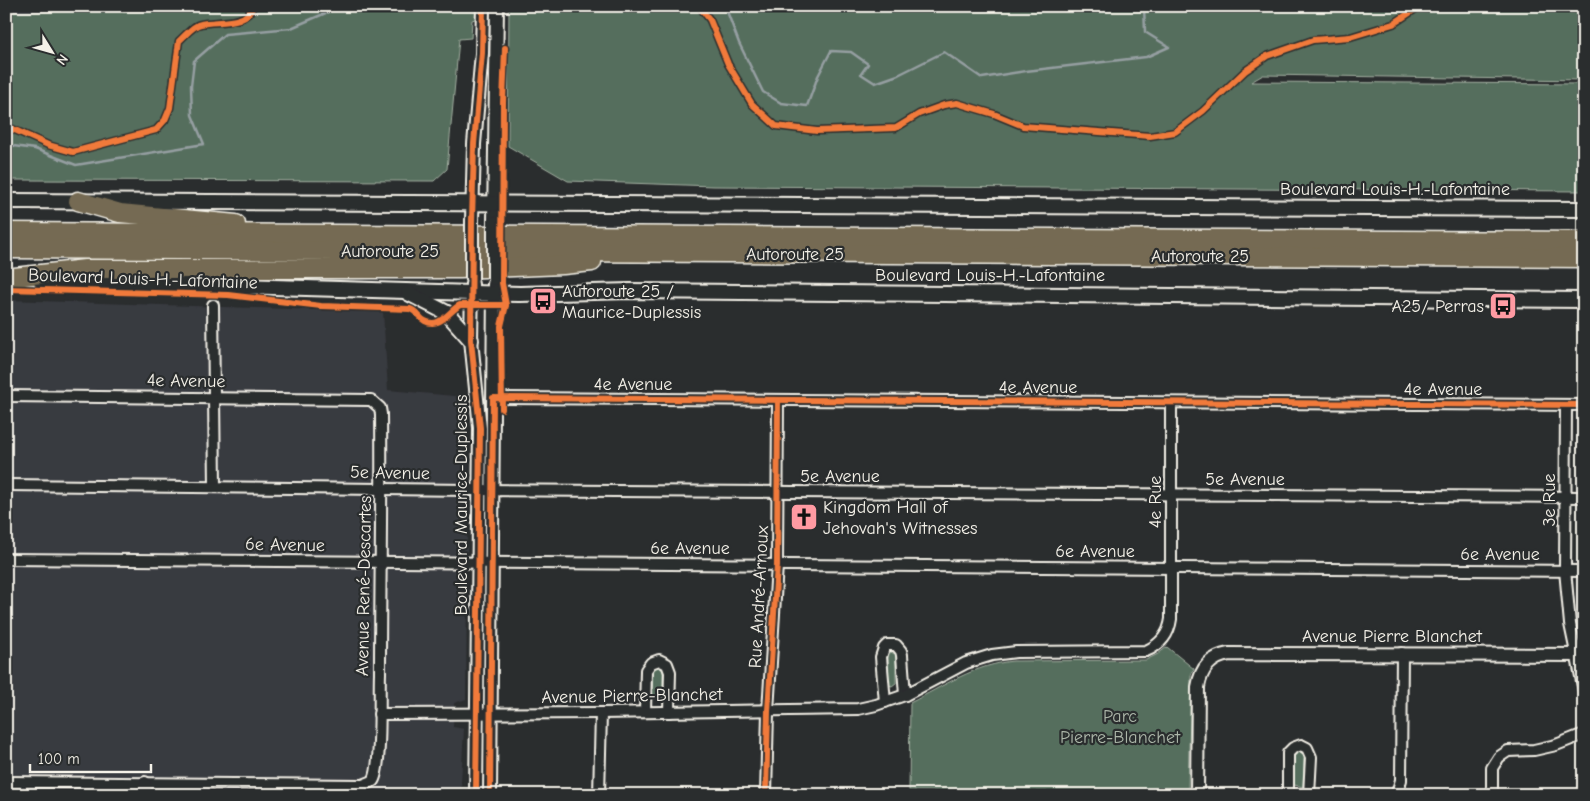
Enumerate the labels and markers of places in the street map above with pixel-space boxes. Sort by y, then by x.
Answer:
place label: Autoroute 25 / Maurice-Duplessis [562,281,701,323]
bus stop icon: Autoroute 25 / Maurice-Duplessis [528,286,558,316]
bus stop icon: A25/ Perras [1488,291,1518,321]
place label: A25/ Perras [1391,296,1484,317]
place label: Kingdom Hall of Jehovah's Witnesses [823,497,978,539]
church icon: Kingdom Hall of Jehovah's Witnesses [789,502,819,532]

